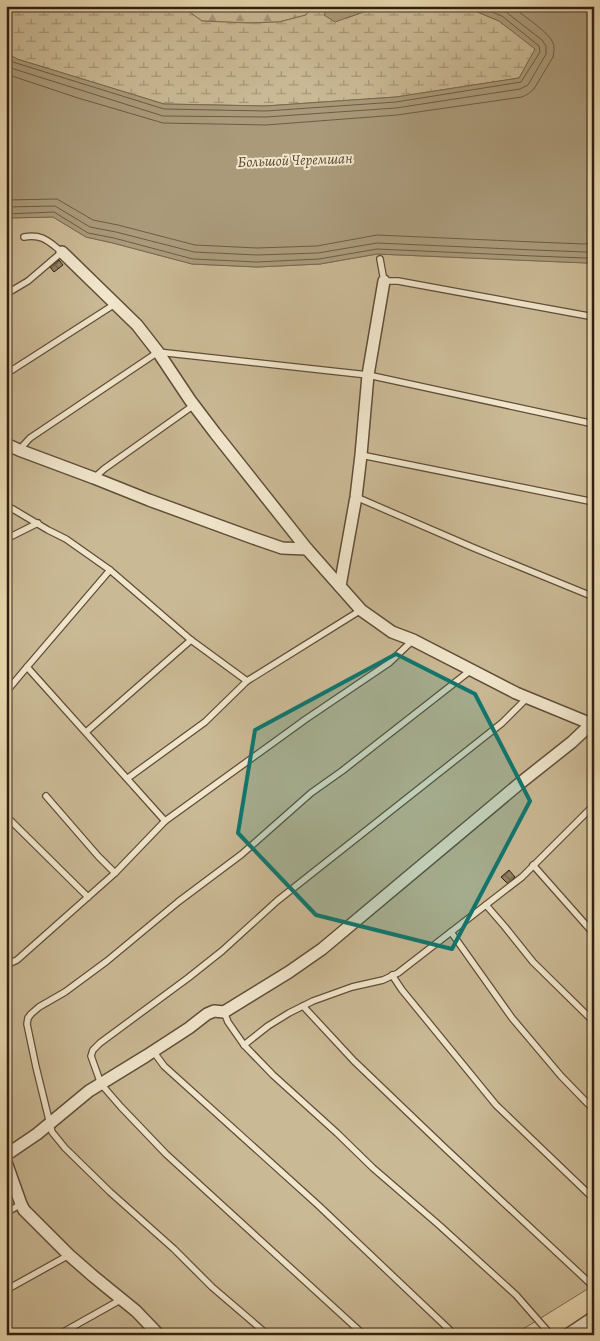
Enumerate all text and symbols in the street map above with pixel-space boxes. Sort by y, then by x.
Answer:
water label: Большой Черемшан [237,148,353,172]

